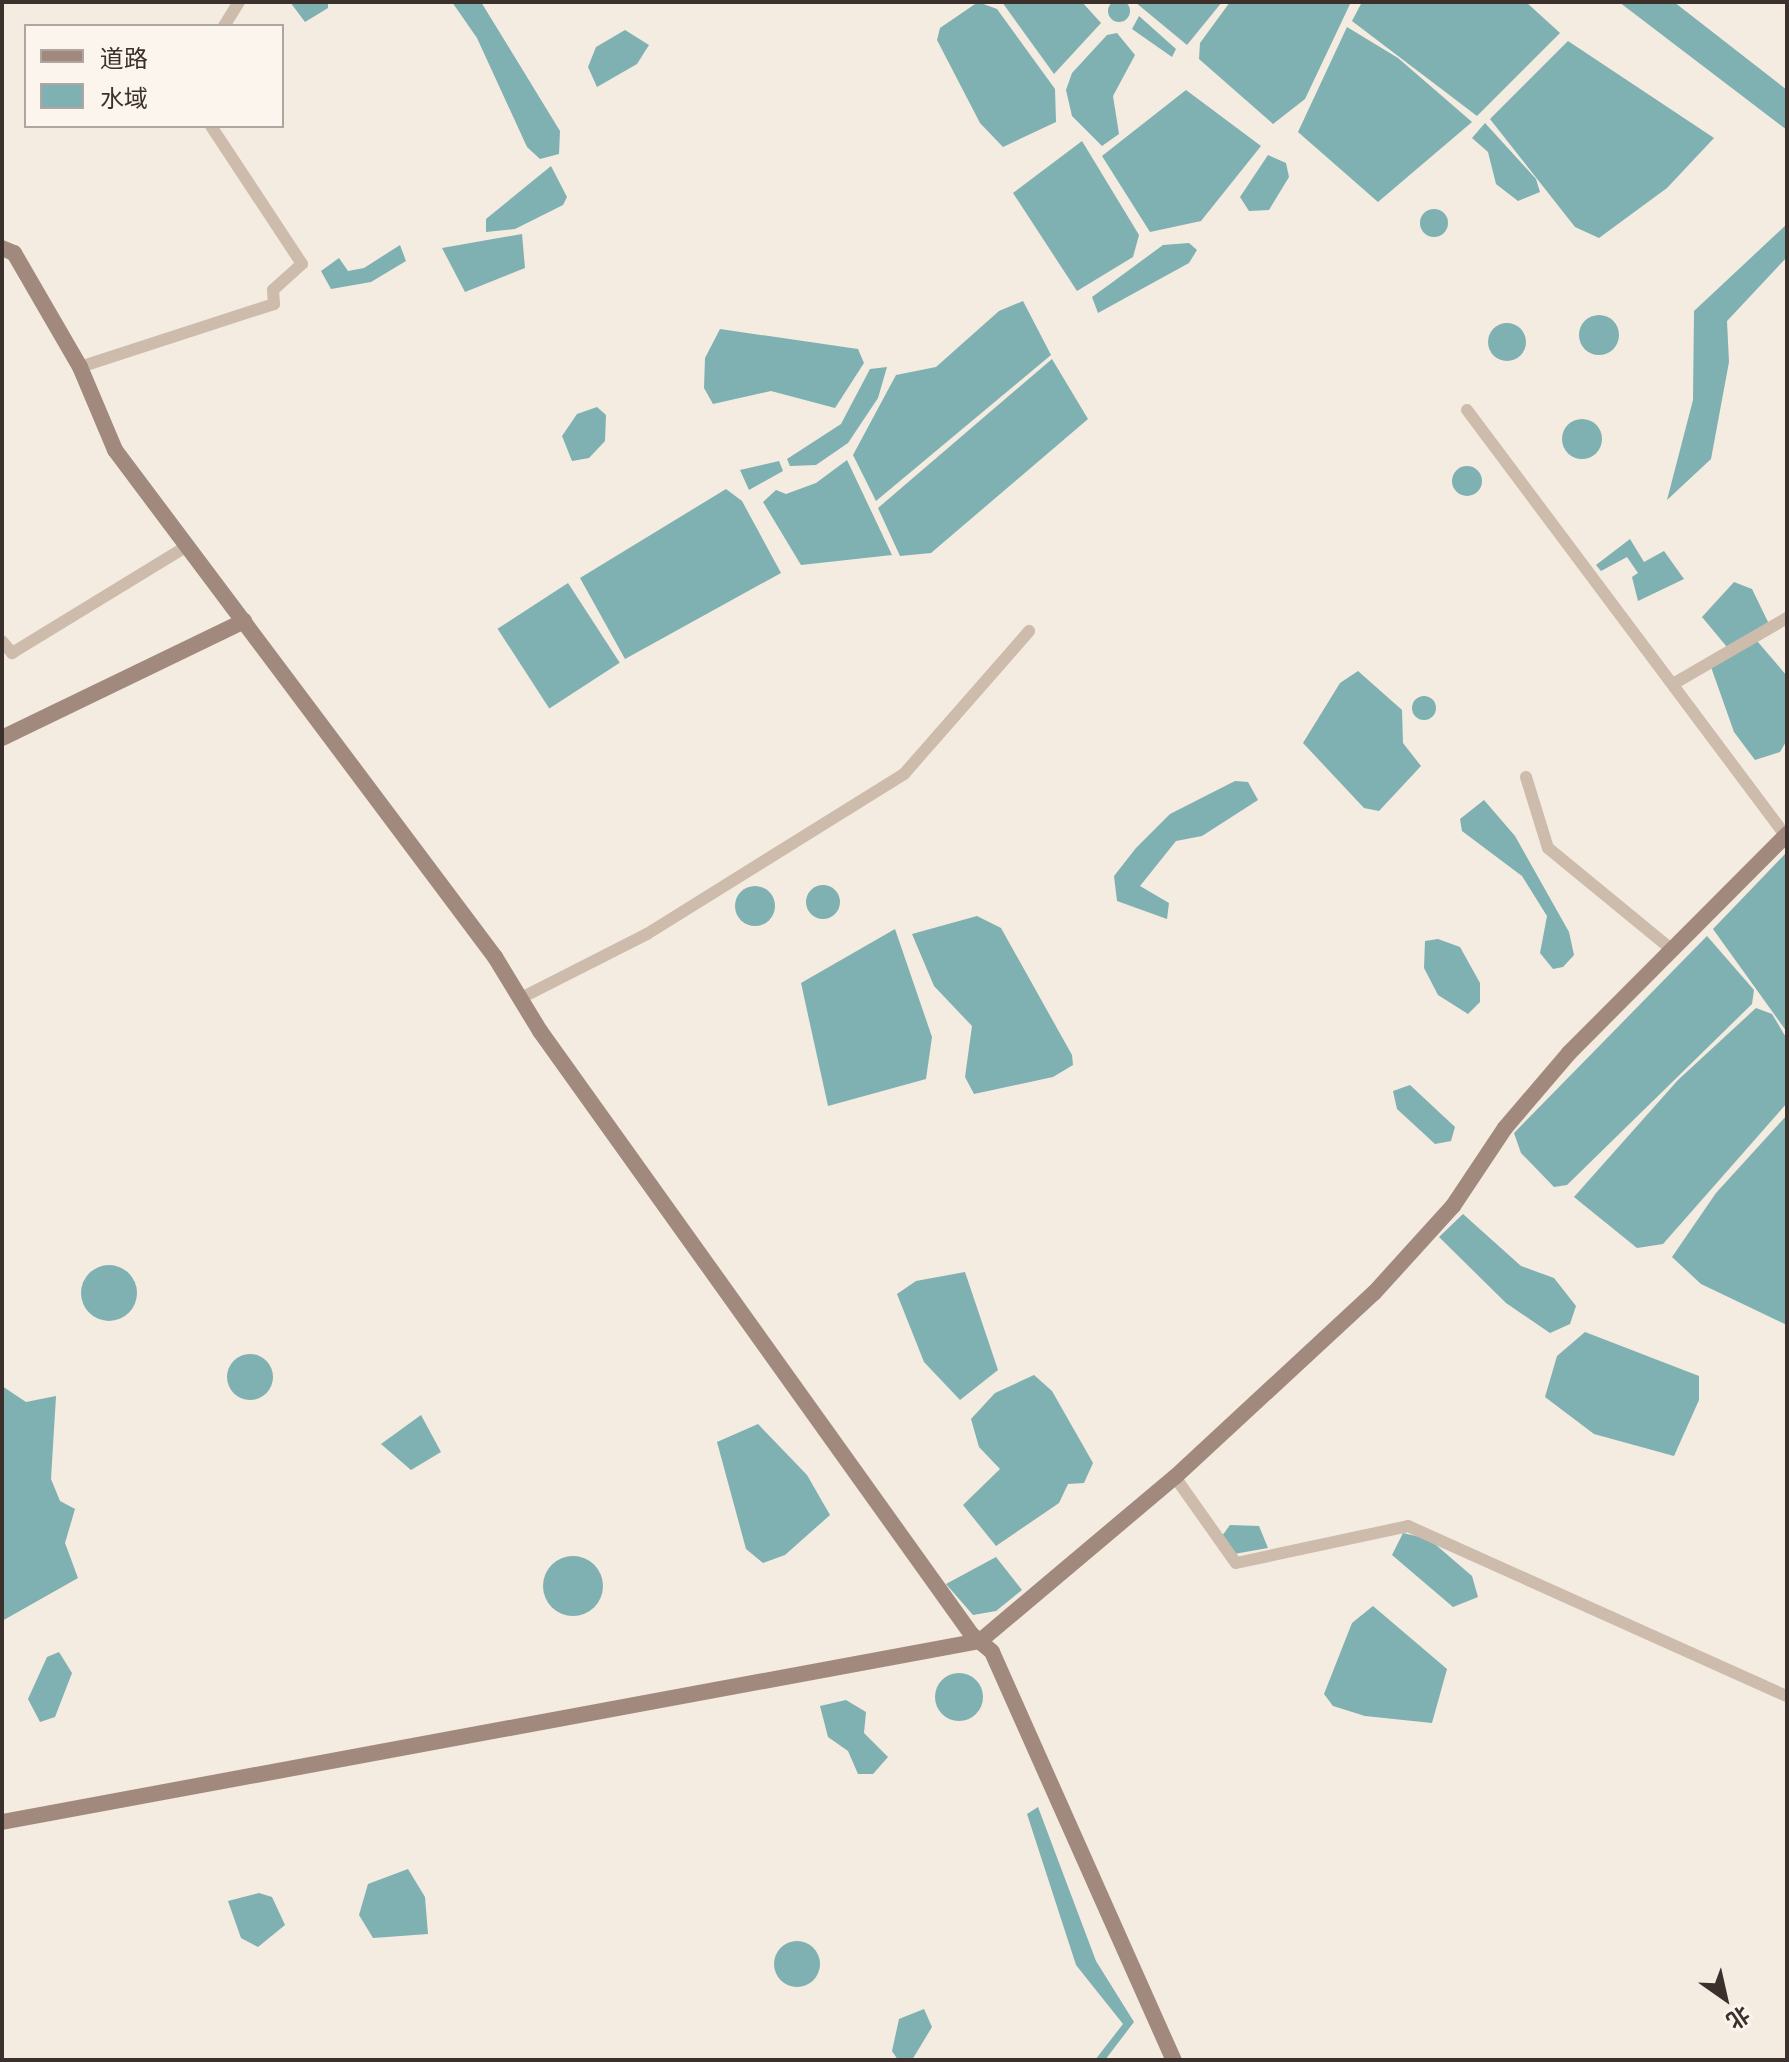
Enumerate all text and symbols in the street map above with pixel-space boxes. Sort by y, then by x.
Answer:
legend [24,24,284,128]
text: 道路 [100,45,148,72]
text: 水域 [100,85,148,112]
north arrow [1685,1958,1765,2038]
text: 北 [1722,2001,1755,2035]

